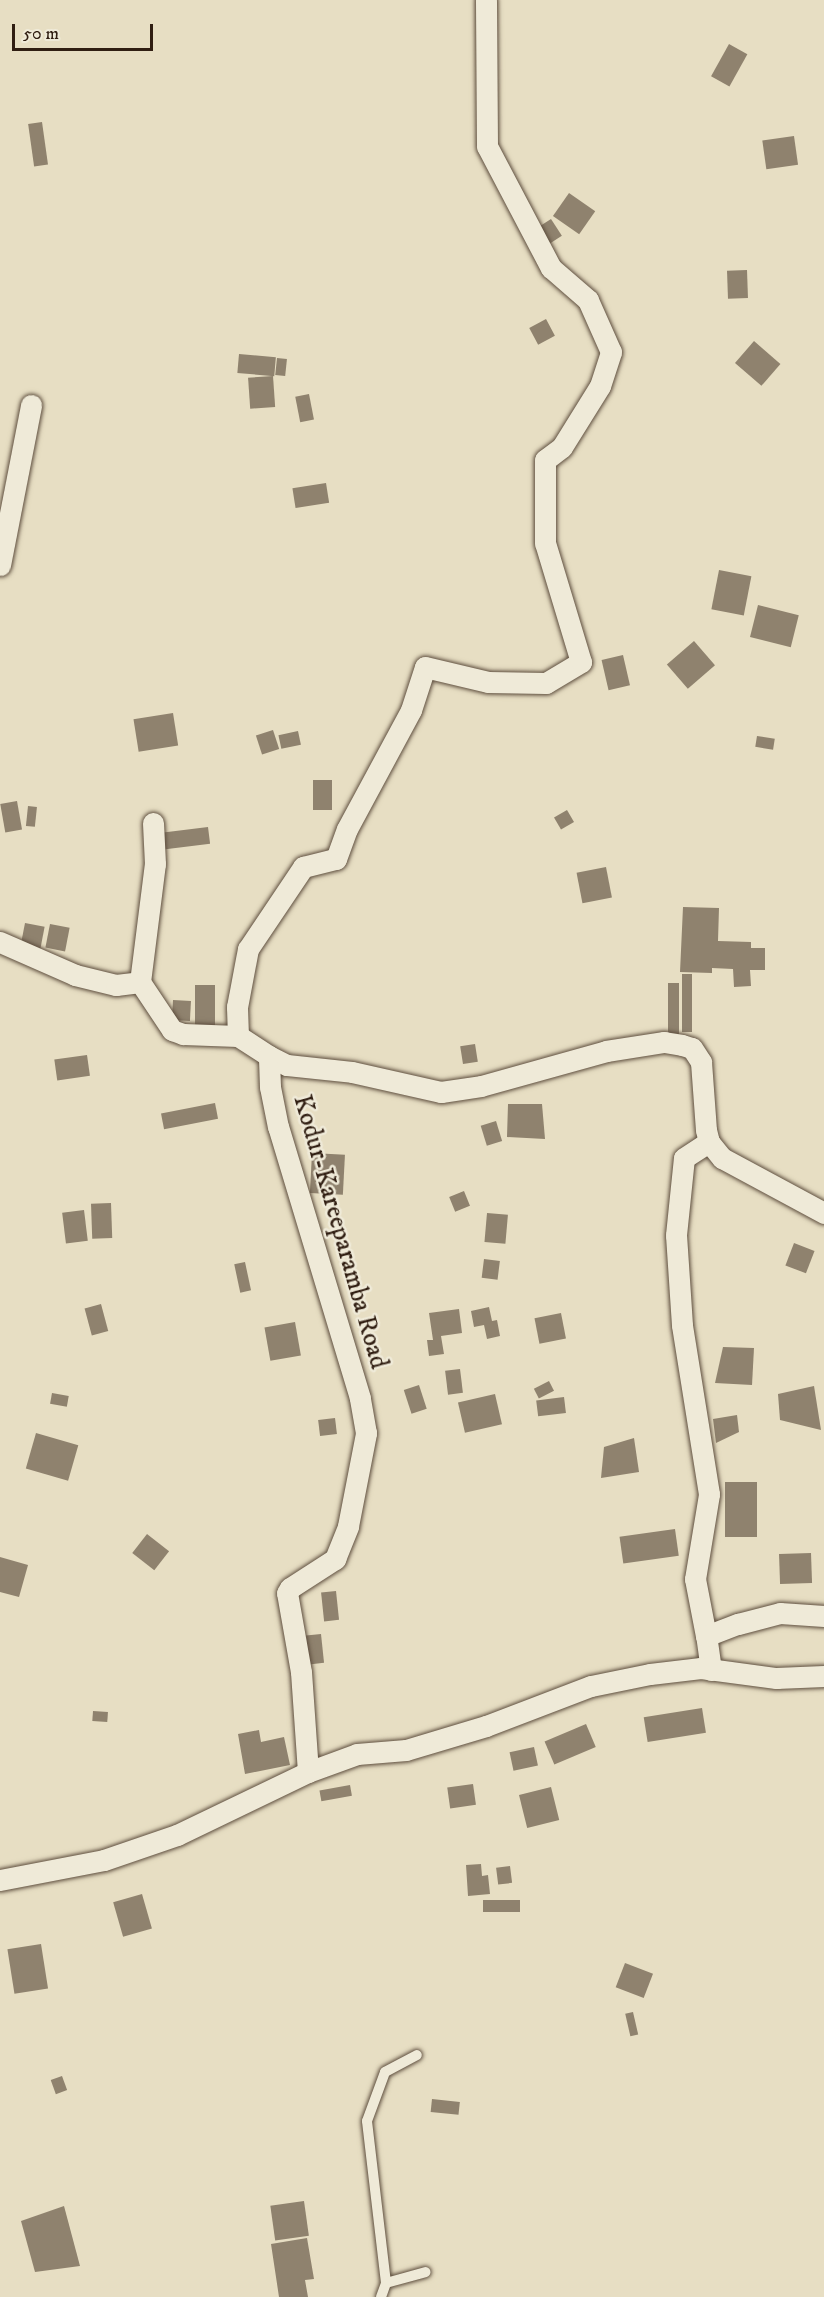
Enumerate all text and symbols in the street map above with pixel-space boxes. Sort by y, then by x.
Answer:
scale bar [15,12,156,50]
text: 50 m [23,23,59,45]
street label: Kodur-Kareeparamba Road [286,1091,394,1373]

